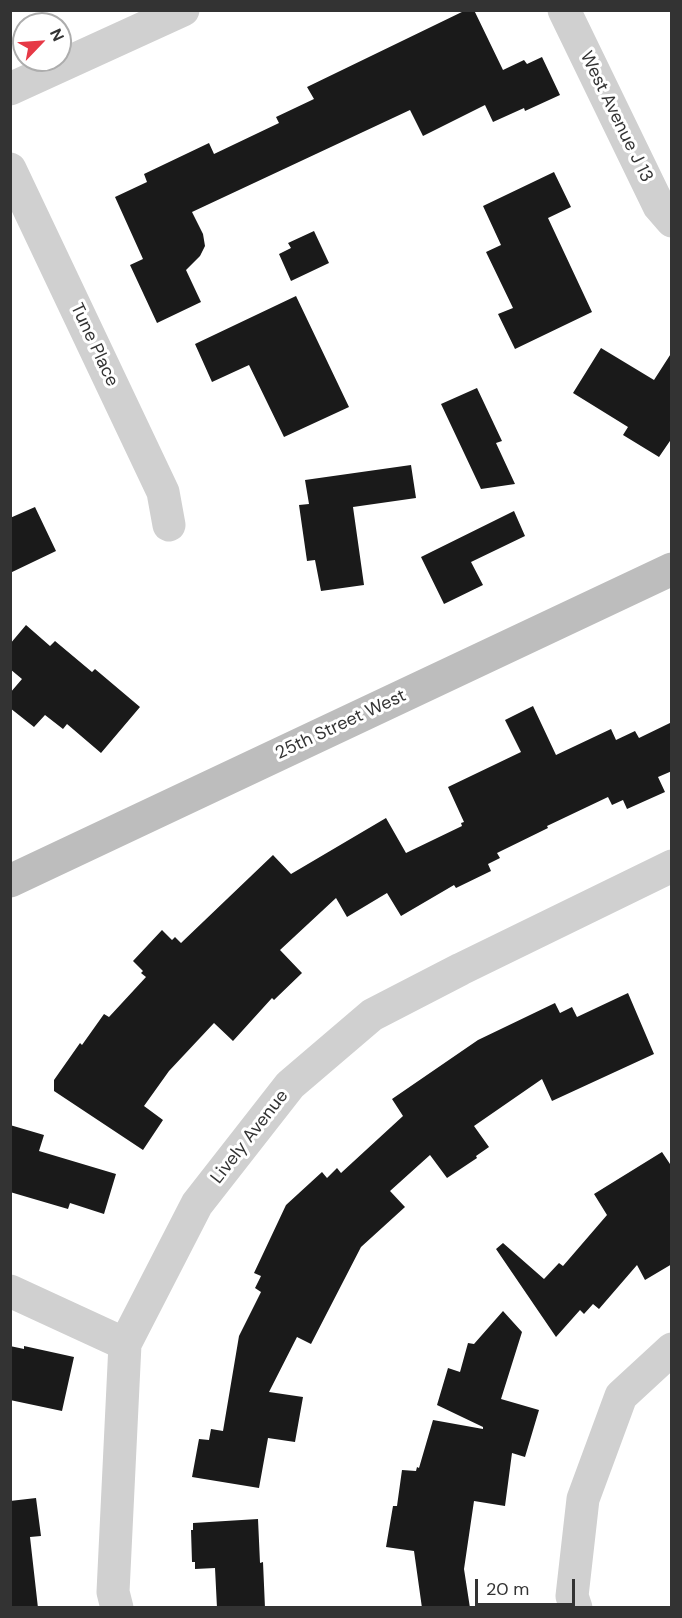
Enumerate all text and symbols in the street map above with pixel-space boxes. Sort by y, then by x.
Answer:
north arrow [12,12,72,72]
text: N [45,25,69,45]
street label: West Avenue J 13 [575,48,657,186]
street label: Tune Place [65,300,123,390]
street label: 25th Street West [272,685,410,765]
street label: Lively Avenue [207,1086,293,1188]
scale bar [478,1567,578,1605]
text: 20 m [486,1577,529,1601]

